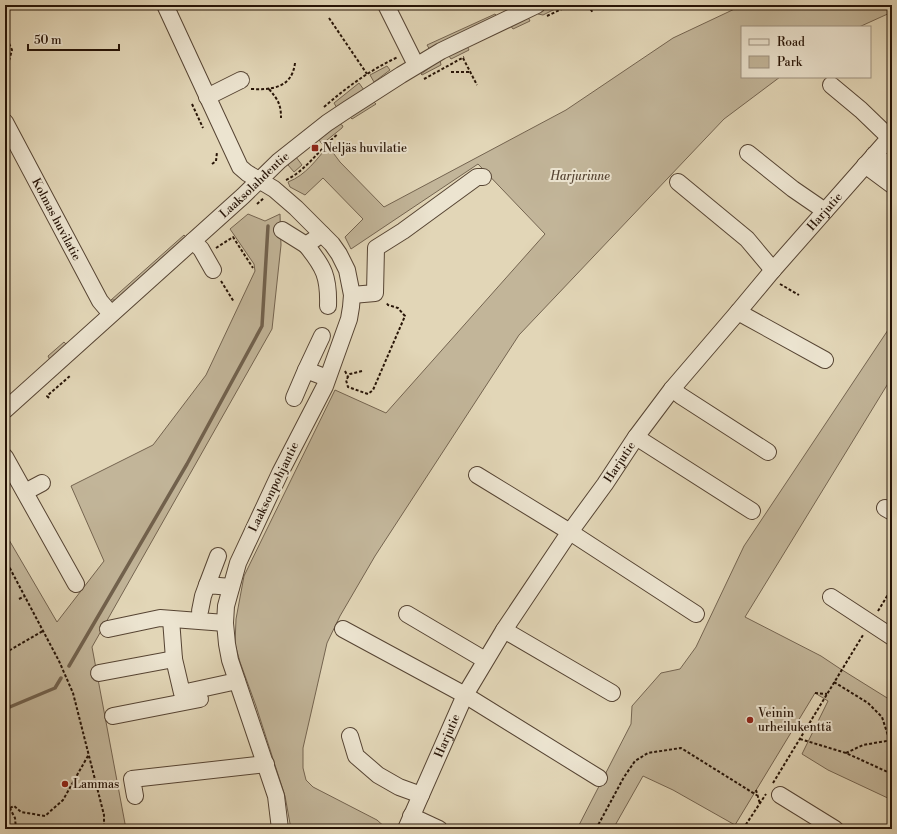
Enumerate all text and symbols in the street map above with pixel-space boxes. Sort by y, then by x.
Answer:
scale bar [28,26,119,52]
legend [741,26,871,78]
text: 50 m [34,33,62,48]
text: Road [777,35,805,50]
text: Park [777,55,803,70]
place label: Neljäs huvilatie [323,141,407,156]
marker: Neljäs huvilatie [310,143,320,153]
street label: Laaksolahdentie [216,148,292,221]
park label: Harjurinne [549,169,610,184]
street label: Kolmas huvilatie [29,175,85,263]
street label: Harjutie [804,189,845,234]
street label: Harjutie [600,439,638,486]
street label: Laaksonpohjantie [246,440,302,534]
place label: Veinin urheilukenttä [757,706,832,735]
street label: Harjutie [431,711,463,760]
marker: Veinin urheilukenttä [745,715,755,725]
place label: Lammas [73,777,119,792]
marker: Lammas [60,779,70,789]

